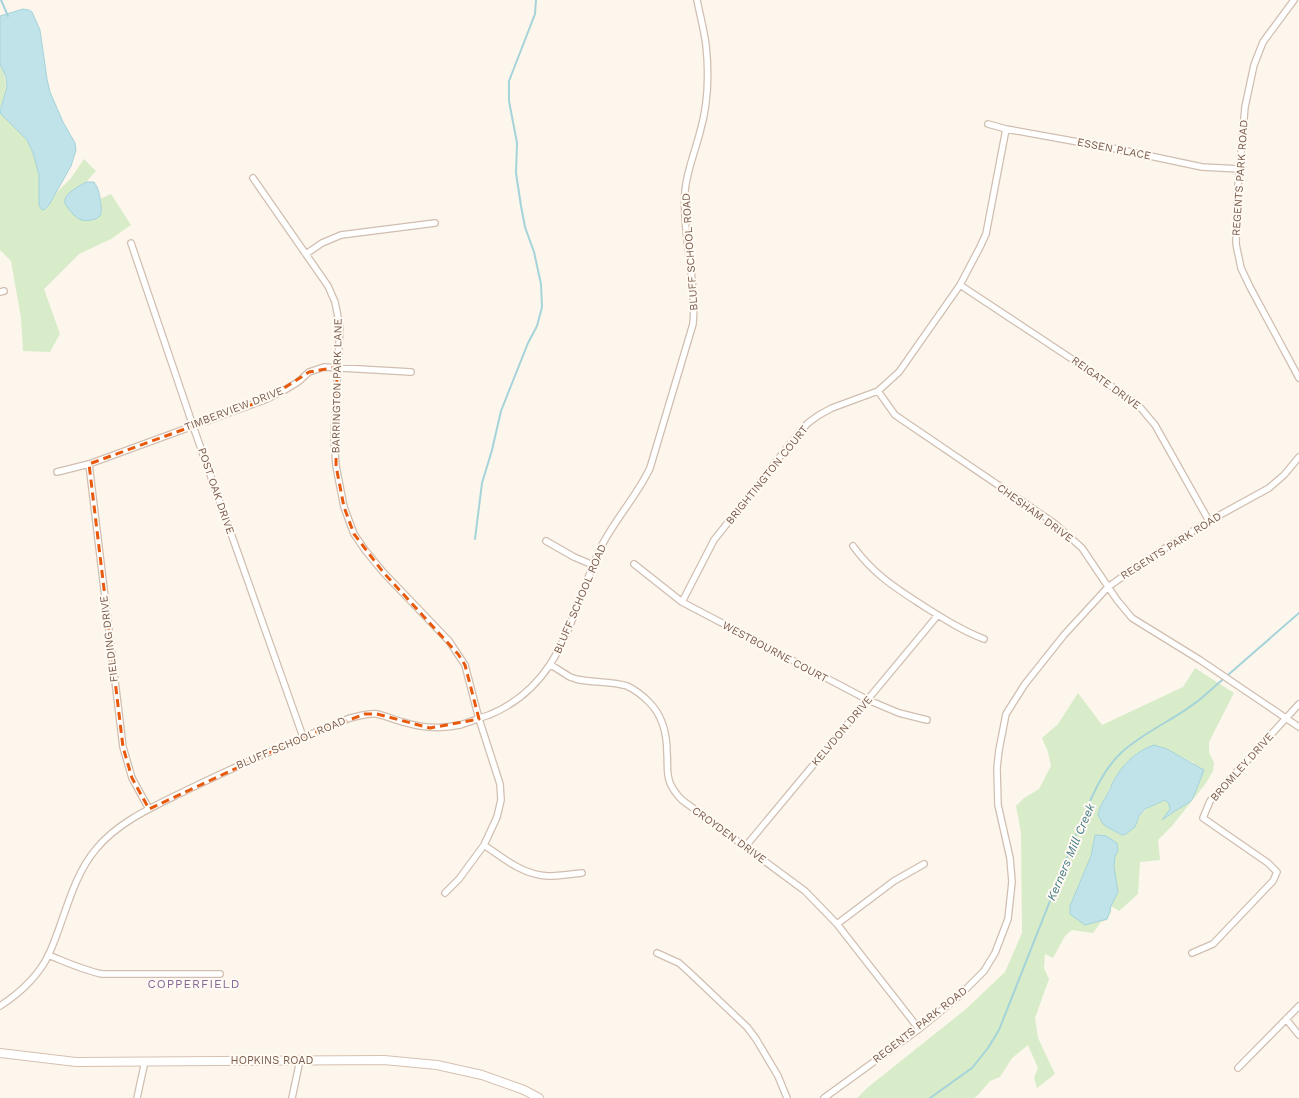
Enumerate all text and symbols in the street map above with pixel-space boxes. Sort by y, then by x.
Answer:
street label: REGENTS PARK ROAD [1229,119,1251,236]
street label: ESSEN PLACE [1076,135,1152,163]
street label: BLUFF SCHOOL ROAD [679,193,701,311]
street label: BARRINGTON PARK LANE [329,318,345,454]
street label: REIGATE DRIVE [1069,354,1143,412]
street label: TIMBERVIEW DRIVE [183,384,285,434]
street label: BRIGHTINGTON COURT [723,423,811,527]
street label: POST OAK DRIVE [195,446,237,536]
street label: CHESHAM DRIVE [994,481,1076,545]
street label: REGENTS PARK ROAD [1118,510,1224,582]
street label: BLUFF SCHOOL ROAD [551,542,609,656]
street label: FIELDING DRIVE [97,595,121,683]
street label: WESTBOURNE COURT [720,619,830,686]
street label: KELVDON DRIVE [809,693,875,769]
street label: BLUFF SCHOOL ROAD [234,714,348,772]
street label: BROMLEY DRIVE [1208,730,1276,804]
water label: Kerners Mill Creek [1044,801,1098,903]
street label: CROYDEN DRIVE [689,804,769,866]
district label: COPPERFIELD [148,977,240,991]
street label: REGENTS PARK ROAD [870,984,970,1066]
street label: HOPKINS ROAD [231,1054,313,1067]

